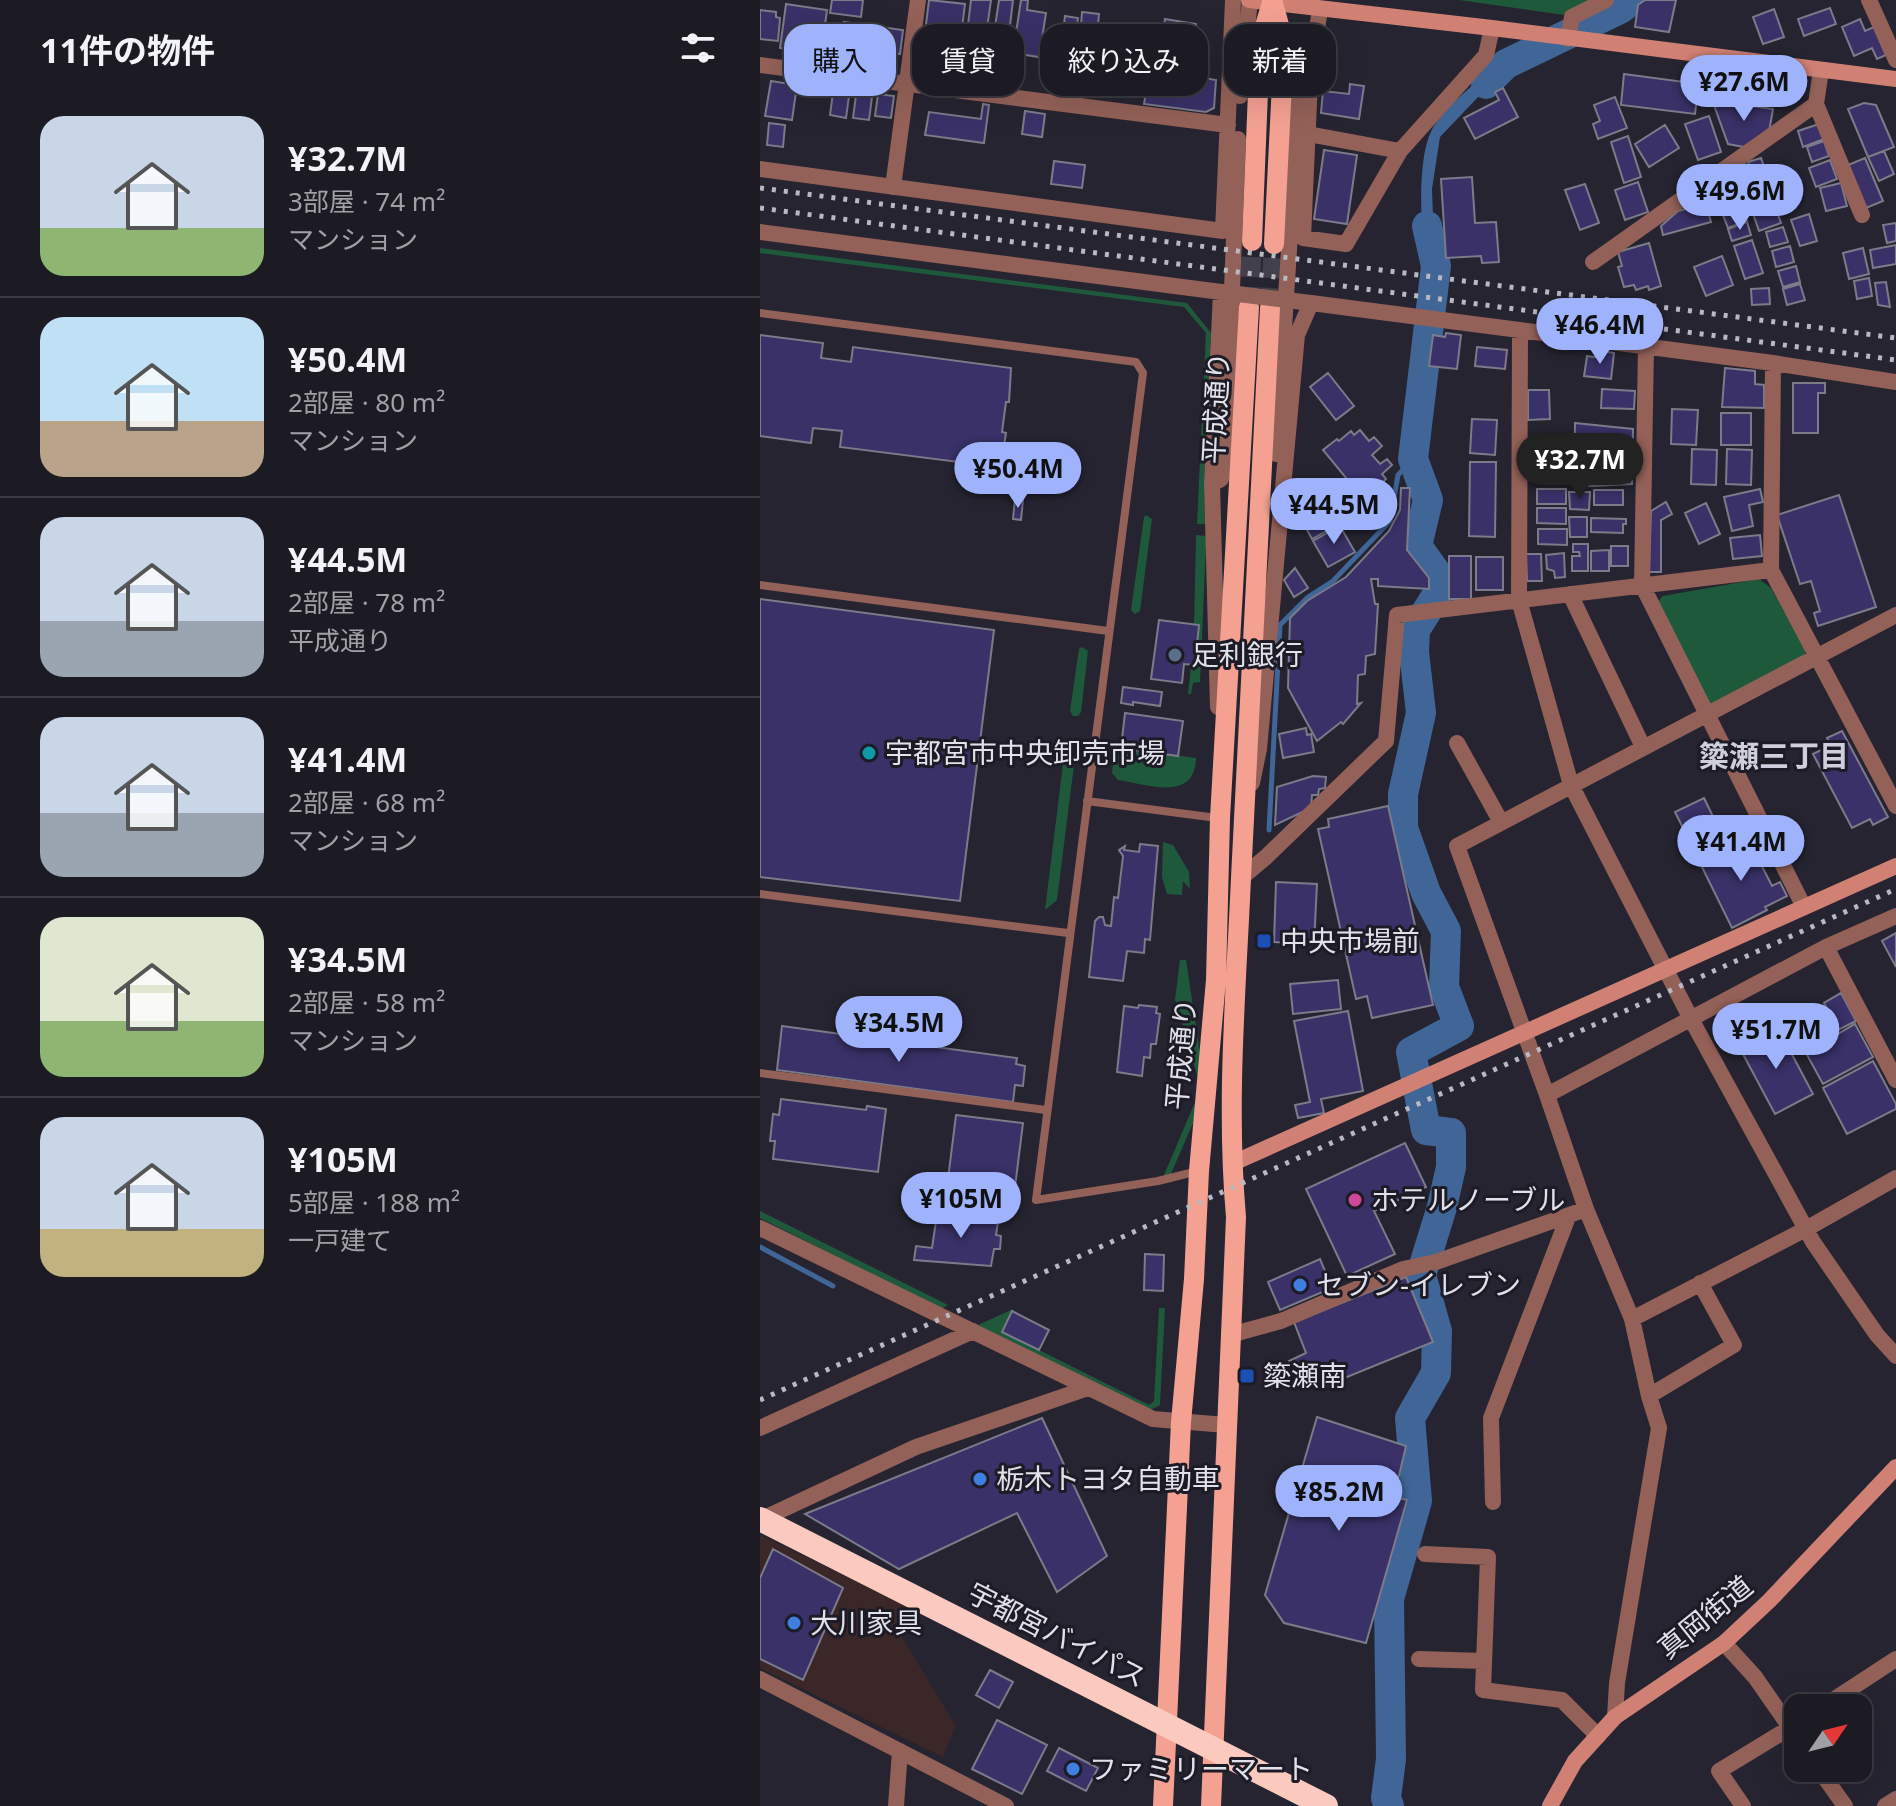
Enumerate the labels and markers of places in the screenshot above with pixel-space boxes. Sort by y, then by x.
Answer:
pin: ¥27.6M [1679,55,1809,123]
pin: ¥49.6M [1675,164,1805,232]
pin: ¥46.4M [1535,298,1665,366]
pin: ¥32.7M [1515,433,1645,501]
pin: ¥50.4M [953,442,1083,510]
pin: ¥44.5M [1269,478,1399,546]
place label: 足利銀行 [1191,635,1303,673]
marker: 足利銀行 [1166,646,1184,664]
place label: 宇都宮市中央卸売市場 [885,733,1165,771]
marker: 宇都宮市中央卸売市場 [860,744,878,762]
pin: ¥41.4M [1676,815,1806,883]
place label: 中央市場前 [1280,921,1420,959]
marker: 中央市場前 [1255,932,1273,950]
pin: ¥34.5M [834,996,964,1064]
pin: ¥51.7M [1711,1003,1841,1071]
pin: ¥105M [905,1172,1017,1240]
place label: ホテルノーブル [1371,1180,1565,1218]
marker: ホテルノーブル [1346,1191,1364,1209]
place label: セブン-イレブン [1316,1265,1521,1303]
marker: セブン-イレブン [1291,1276,1309,1294]
place label: 簗瀬南 [1263,1356,1347,1394]
marker: 簗瀬南 [1238,1367,1256,1385]
place label: 栃木トヨタ自動車 [996,1459,1220,1497]
pin: ¥85.2M [1274,1465,1404,1533]
marker: 栃木トヨタ自動車 [971,1470,989,1488]
place label: 大川家具 [810,1603,922,1641]
marker: 大川家具 [785,1614,803,1632]
place label: ファミリーマート [1089,1749,1313,1787]
marker: ファミリーマート [1064,1760,1082,1778]

